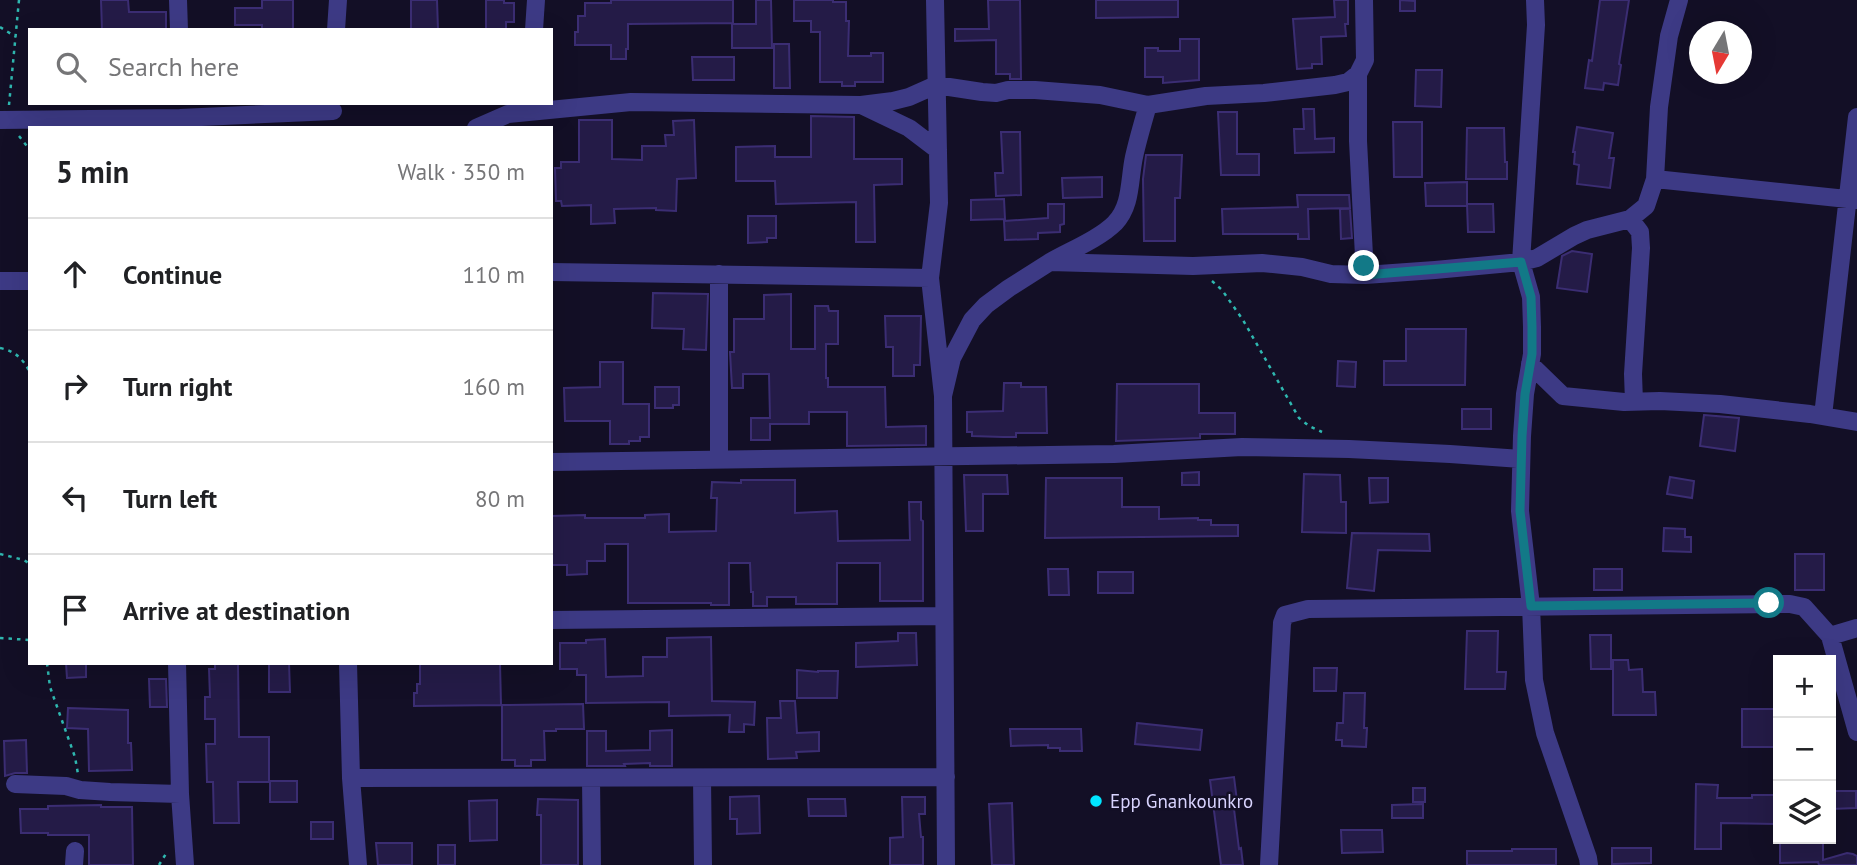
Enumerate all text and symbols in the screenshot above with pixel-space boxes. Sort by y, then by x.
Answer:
north arrow [1689,21,1752,84]
search box [28,28,553,105]
icon: search [52,48,90,86]
text: Search here [108,50,239,83]
text: 5 min [56,152,129,191]
text: Walk · 350 m [398,157,525,186]
route end [1348,250,1379,281]
icon: ahead [56,255,94,293]
text: Continue [123,258,222,291]
text: 110 m [463,260,525,289]
icon: right [56,367,94,405]
text: Turn right [123,370,232,403]
text: 160 m [463,372,525,401]
icon: left [56,479,94,517]
text: Turn left [123,482,217,515]
text: 80 m [475,484,525,513]
route start [1753,587,1784,618]
icon: arrive [56,591,94,629]
text: Arrive at destination [123,594,350,627]
map controls [1773,655,1836,844]
button: + [1773,655,1836,718]
button: − [1773,718,1836,781]
button: layers [1773,781,1836,844]
place label: Epp Gnankounkro [1110,789,1253,813]
marker: Epp Gnankounkro [1088,793,1104,809]

